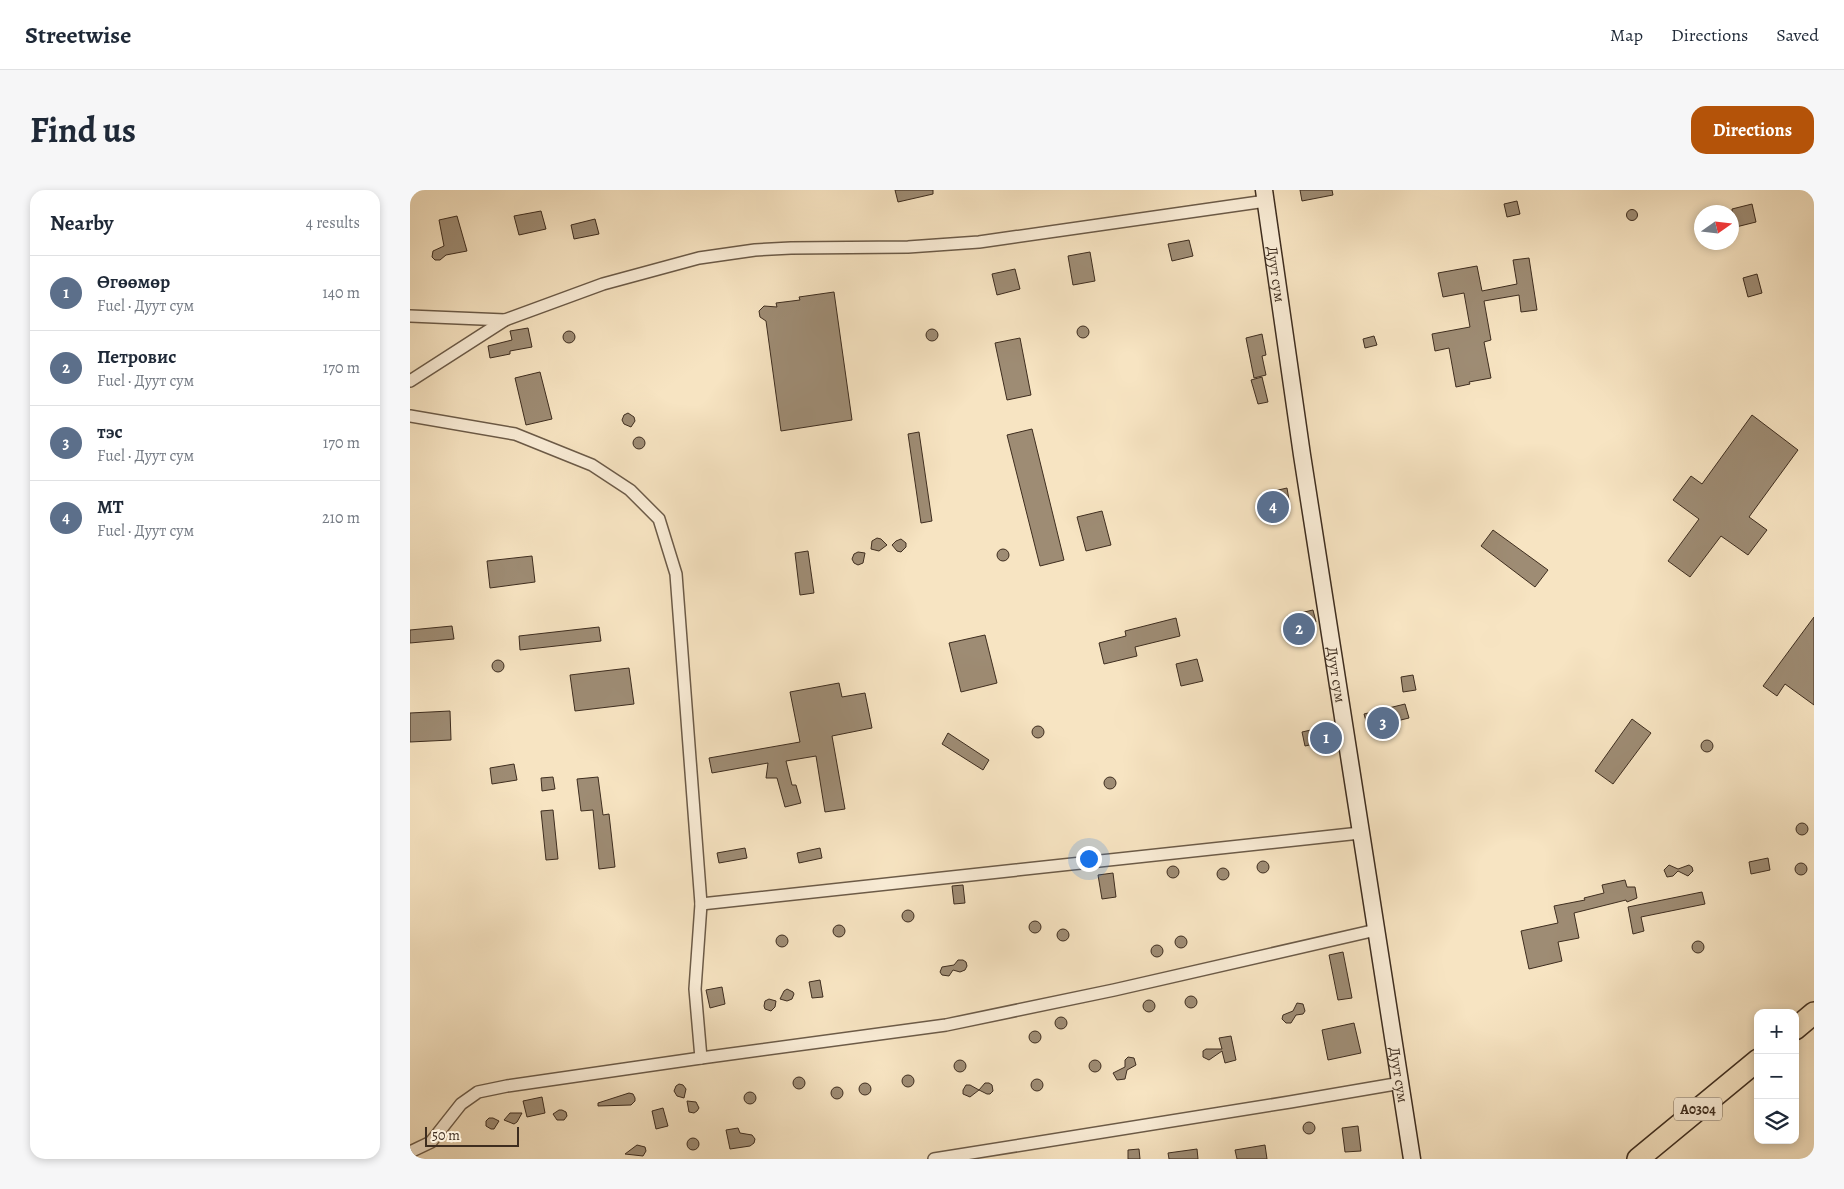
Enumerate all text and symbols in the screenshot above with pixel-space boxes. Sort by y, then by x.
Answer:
text: Streetwise [25,19,131,51]
text: Map [1610,23,1643,47]
text: Directions [1671,23,1748,47]
text: Saved [1776,23,1819,47]
text: Find us [30,106,136,154]
button: Directions [1691,106,1814,154]
north arrow [1694,205,1739,250]
text: Nearby [50,209,113,237]
text: 4 results [306,212,360,234]
street label: Дуут сум [1262,245,1290,303]
text: Өгөөмөр [97,269,170,295]
text: 1 [63,282,69,304]
text: 140 m [322,282,360,304]
text: Fuel · Дуут сум [97,295,194,317]
text: Петровиc [97,344,176,370]
text: 2 [62,357,70,379]
text: 170 m [323,357,360,379]
text: Fuel · Дуут сум [97,370,194,392]
text: тэс [97,419,123,445]
text: 3 [63,432,69,454]
text: 170 m [323,432,360,454]
text: Fuel · Дуут сум [97,445,194,467]
pin: 4 [1257,488,1289,526]
text: MT [97,494,124,520]
text: 4 [62,507,70,529]
text: 210 m [322,507,360,529]
text: Fuel · Дуут сум [97,520,194,542]
pin: 2 [1283,610,1315,648]
street label: Дуут сум [1322,645,1351,704]
pin: 3 [1367,704,1399,742]
pin: 1 [1310,719,1342,757]
your location [1076,846,1102,872]
map controls [1754,1009,1799,1144]
button: + [1754,1009,1799,1054]
street label: Дуут сум [1385,1045,1413,1104]
button: − [1754,1054,1799,1099]
road number: A0304 [1674,1098,1722,1121]
button: layers [1754,1099,1799,1144]
scale bar [425,1124,519,1147]
text: 50 m [432,1126,460,1145]

